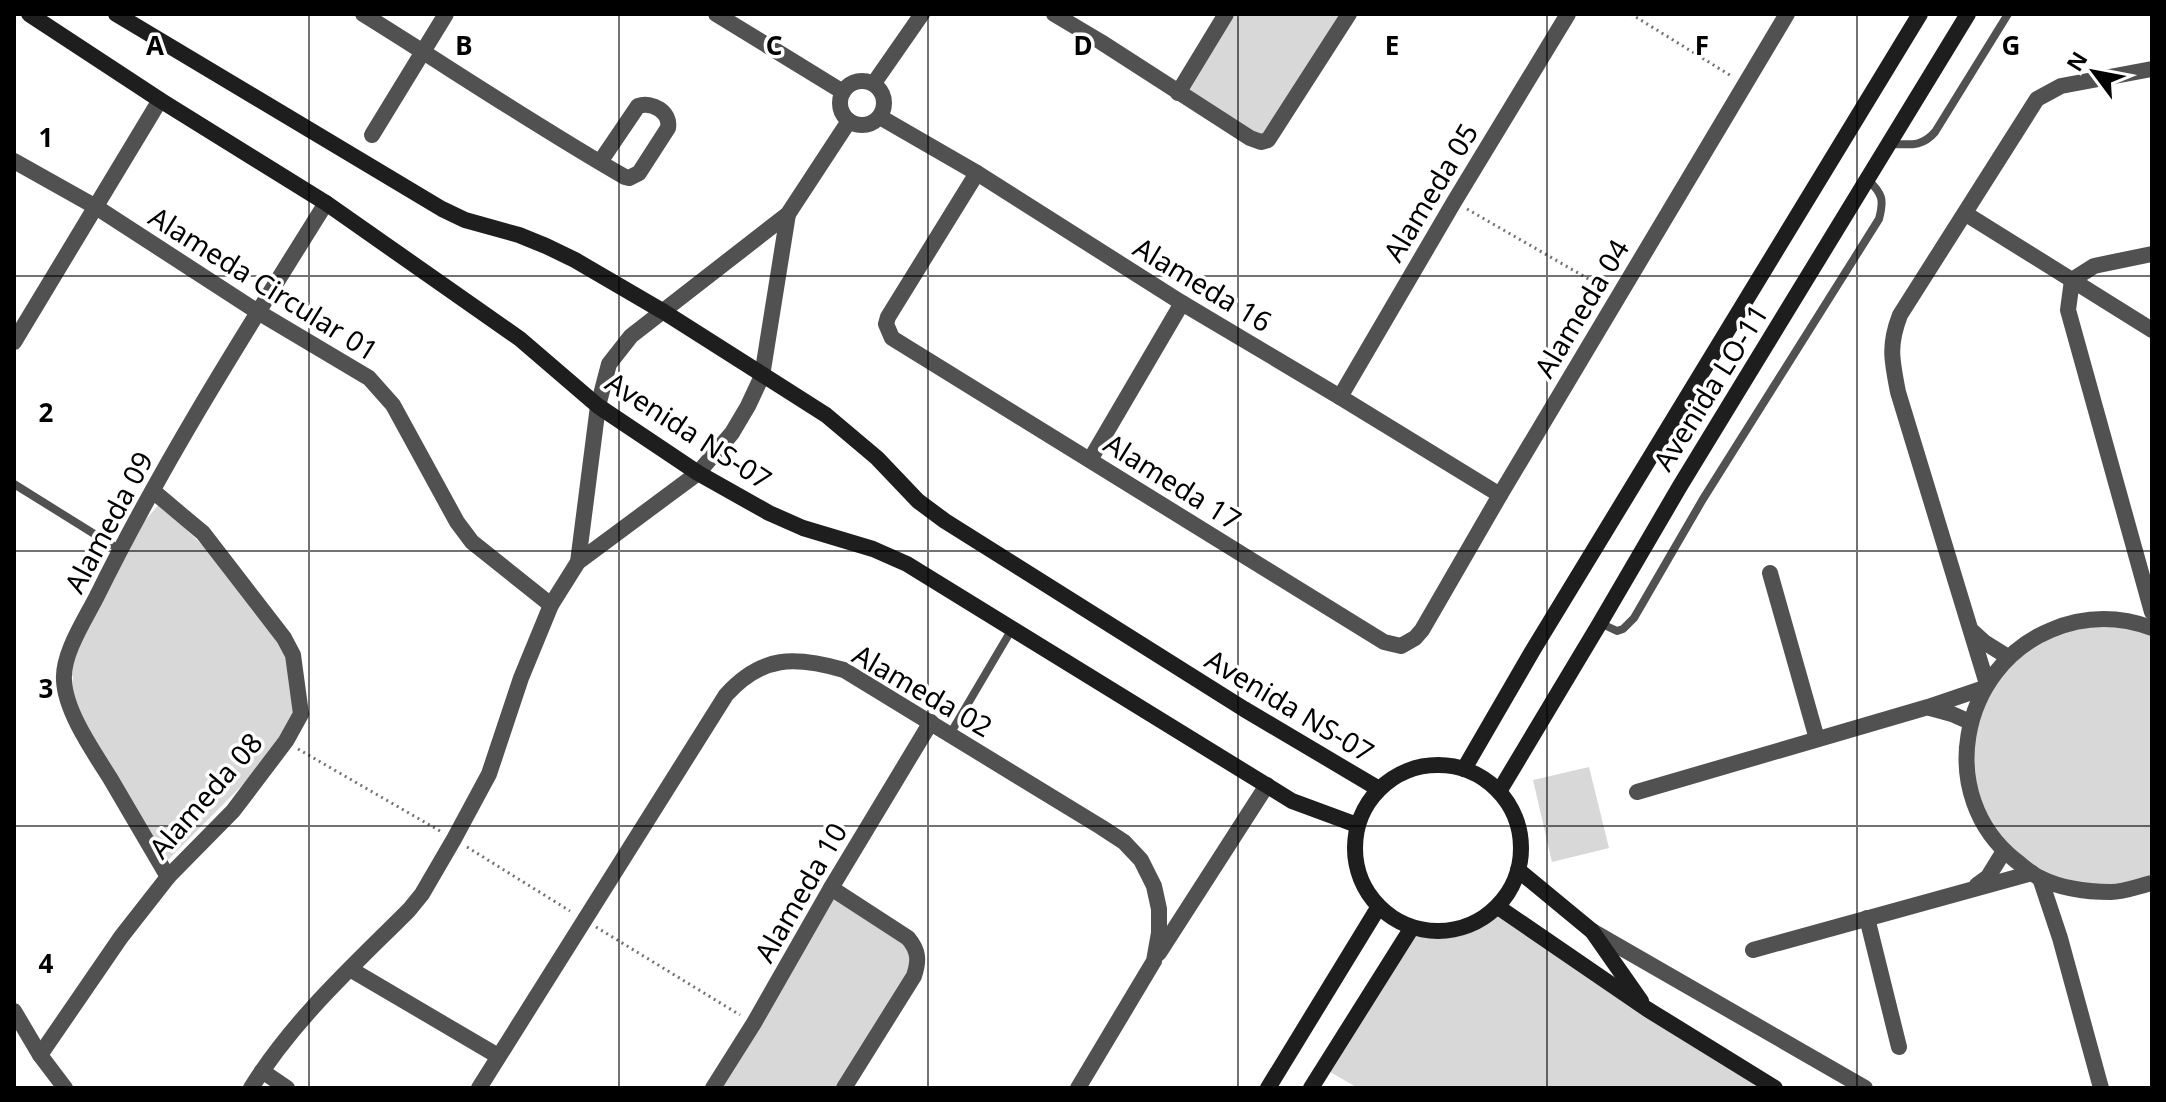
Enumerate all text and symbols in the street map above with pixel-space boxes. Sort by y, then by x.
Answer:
text: A [146,27,164,63]
text: B [455,27,473,63]
text: C [766,27,782,63]
text: D [1073,27,1093,63]
text: E [1385,27,1399,63]
text: F [1695,27,1709,63]
text: G [2002,27,2020,63]
north arrow [2054,32,2134,112]
text: N [2059,45,2094,76]
street label: Alameda 05 [1374,116,1486,268]
text: 1 [39,119,53,155]
street label: Alameda Circular 01 [142,197,386,369]
street label: Alameda 16 [1127,228,1279,340]
street label: Alameda 04 [1525,232,1637,384]
street label: Avenida LO-11 [1644,296,1776,478]
street label: Avenida NS-07 [599,362,779,498]
text: 2 [39,394,54,430]
street label: Alameda 17 [1097,424,1249,538]
street label: Alameda 09 [55,445,161,599]
street label: Alameda 02 [846,635,1000,745]
street label: Avenida NS-07 [1199,640,1381,770]
text: 3 [39,670,53,706]
street label: Alameda 08 [140,724,270,866]
street label: Alameda 10 [745,815,855,969]
text: 4 [39,945,54,981]

